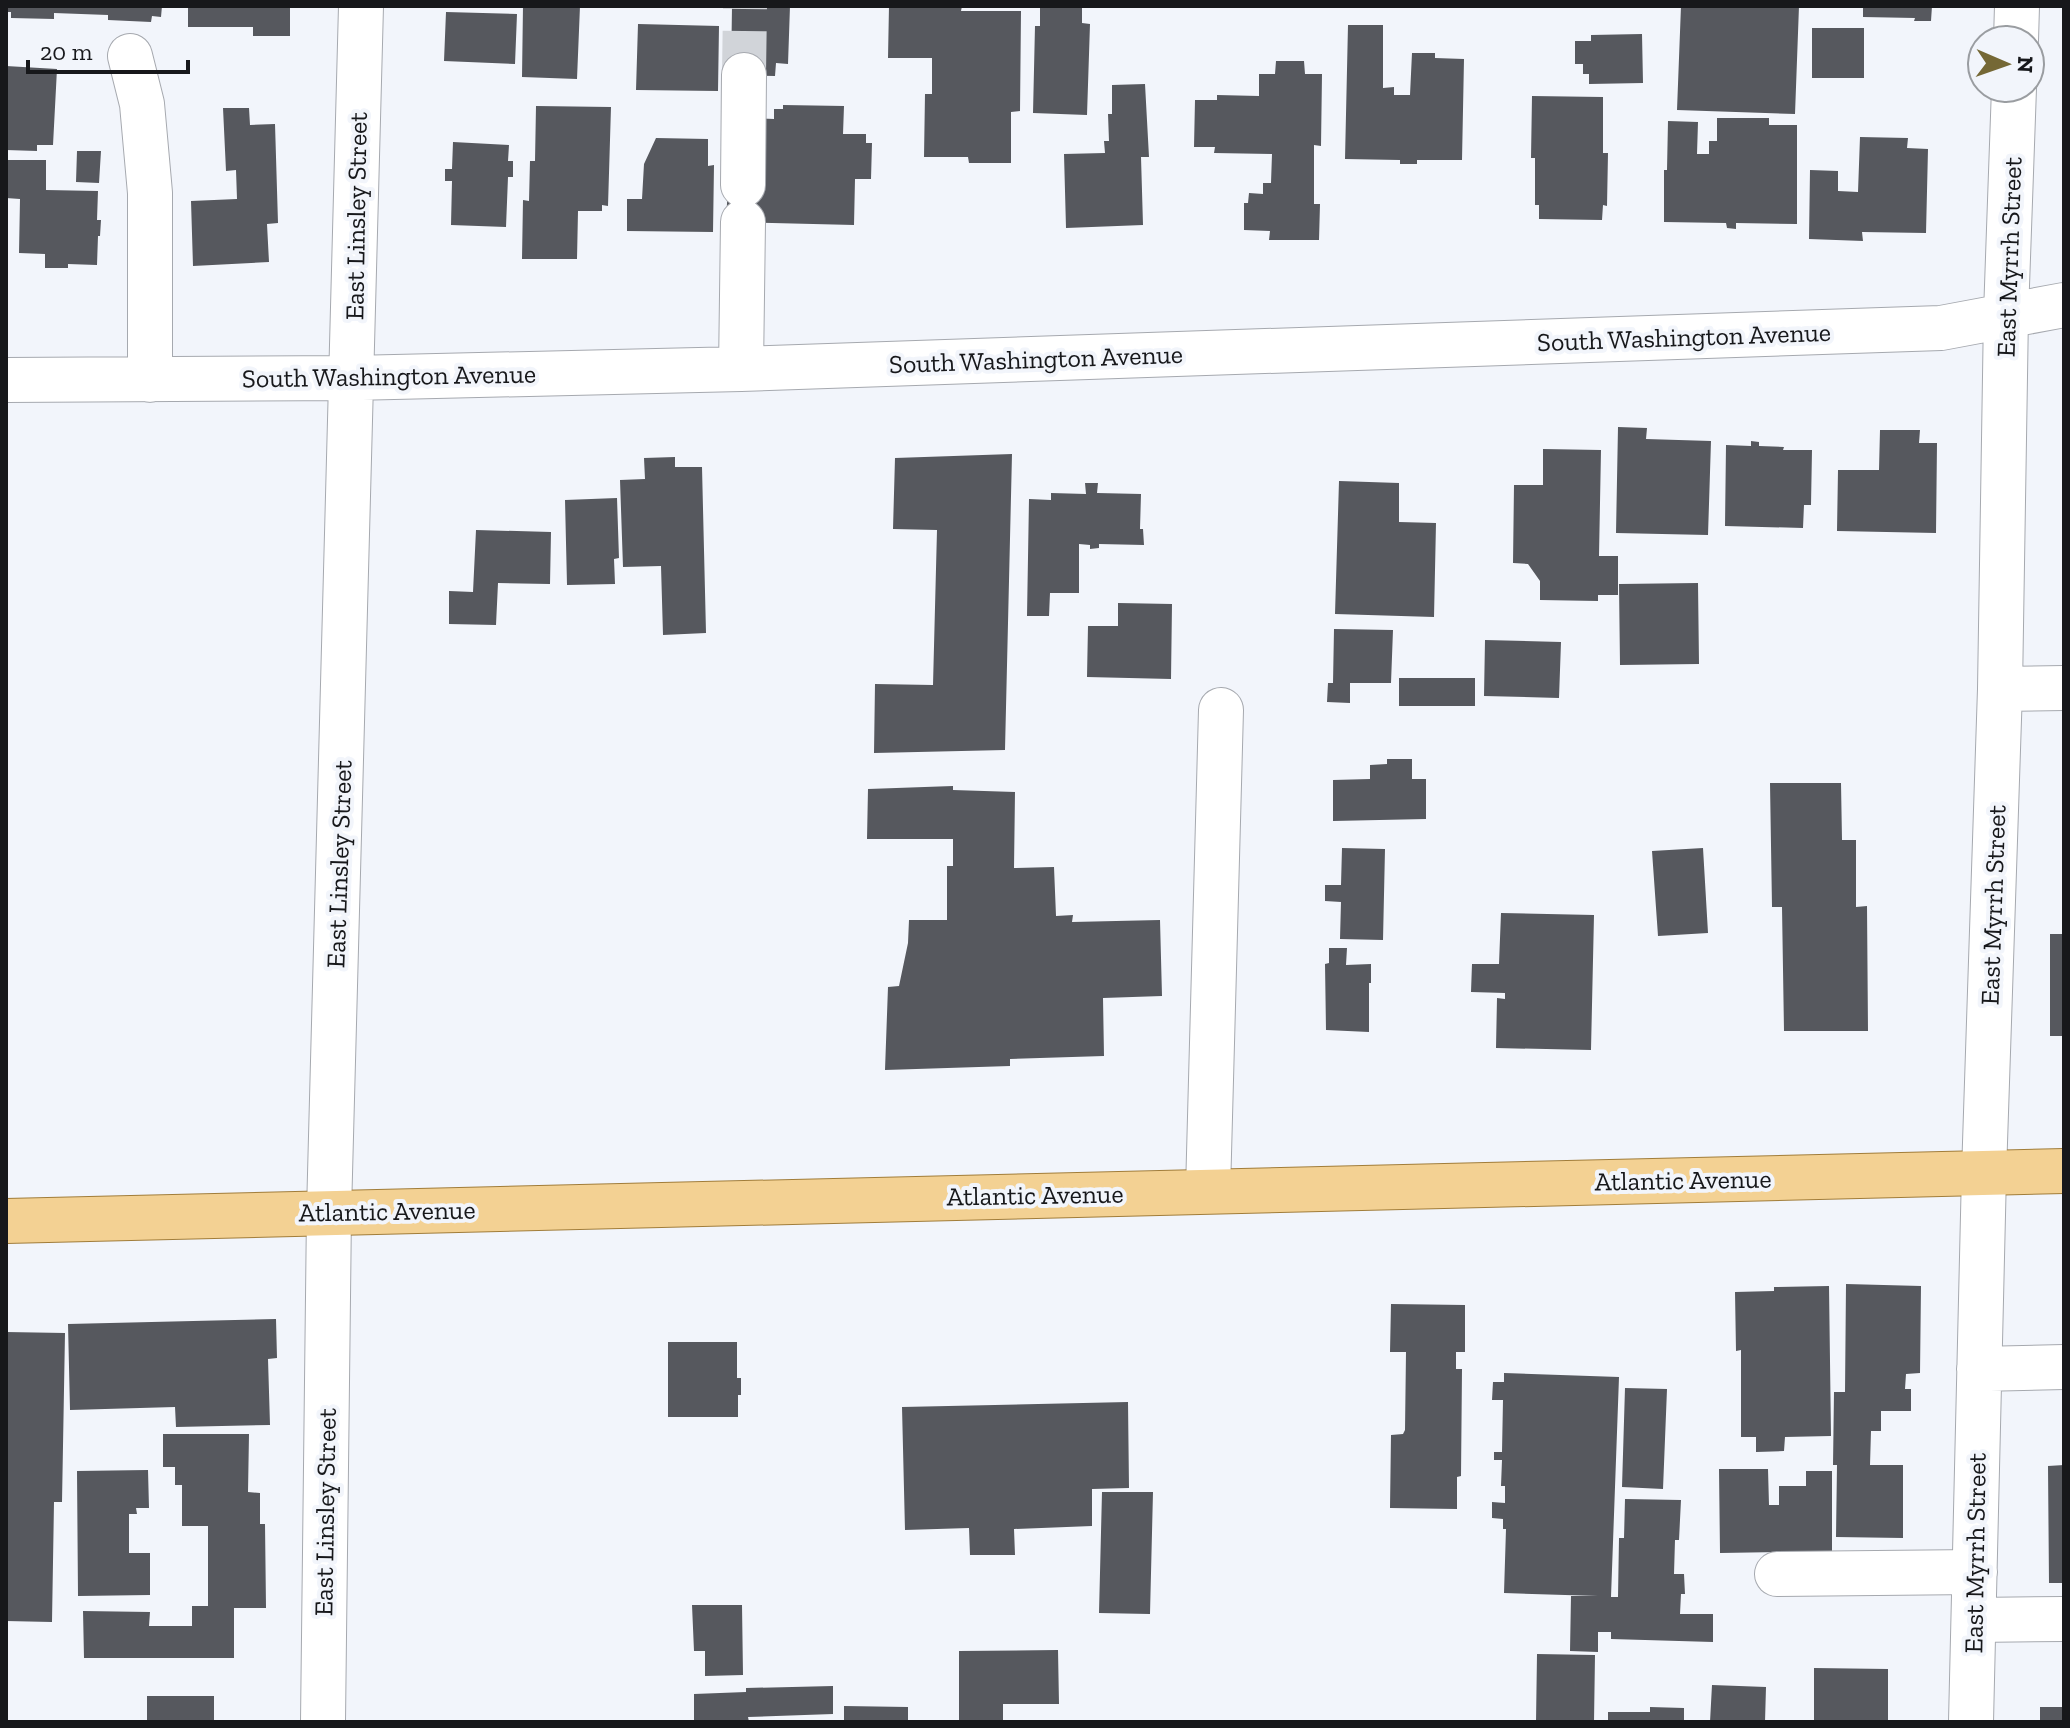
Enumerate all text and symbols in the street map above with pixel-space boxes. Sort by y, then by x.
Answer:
scale bar [28,24,188,74]
north arrow [1966,24,2046,104]
text: 20 m [40,37,93,66]
text: N [2012,56,2039,74]
street label: East Linsley Street [338,111,374,320]
street label: East Myrrh Street [1990,156,2029,358]
street label: South Washington Avenue [1536,316,1832,358]
street label: South Washington Avenue [888,338,1184,380]
street label: South Washington Avenue [242,357,536,395]
street label: East Linsley Street [319,759,359,969]
street label: East Myrrh Street [1974,804,2013,1006]
street label: Atlantic Avenue [1594,1162,1772,1198]
street label: Atlantic Avenue [946,1177,1124,1213]
street label: Atlantic Avenue [298,1193,476,1229]
street label: East Linsley Street [307,1407,343,1616]
street label: East Myrrh Street [1957,1452,1993,1654]

